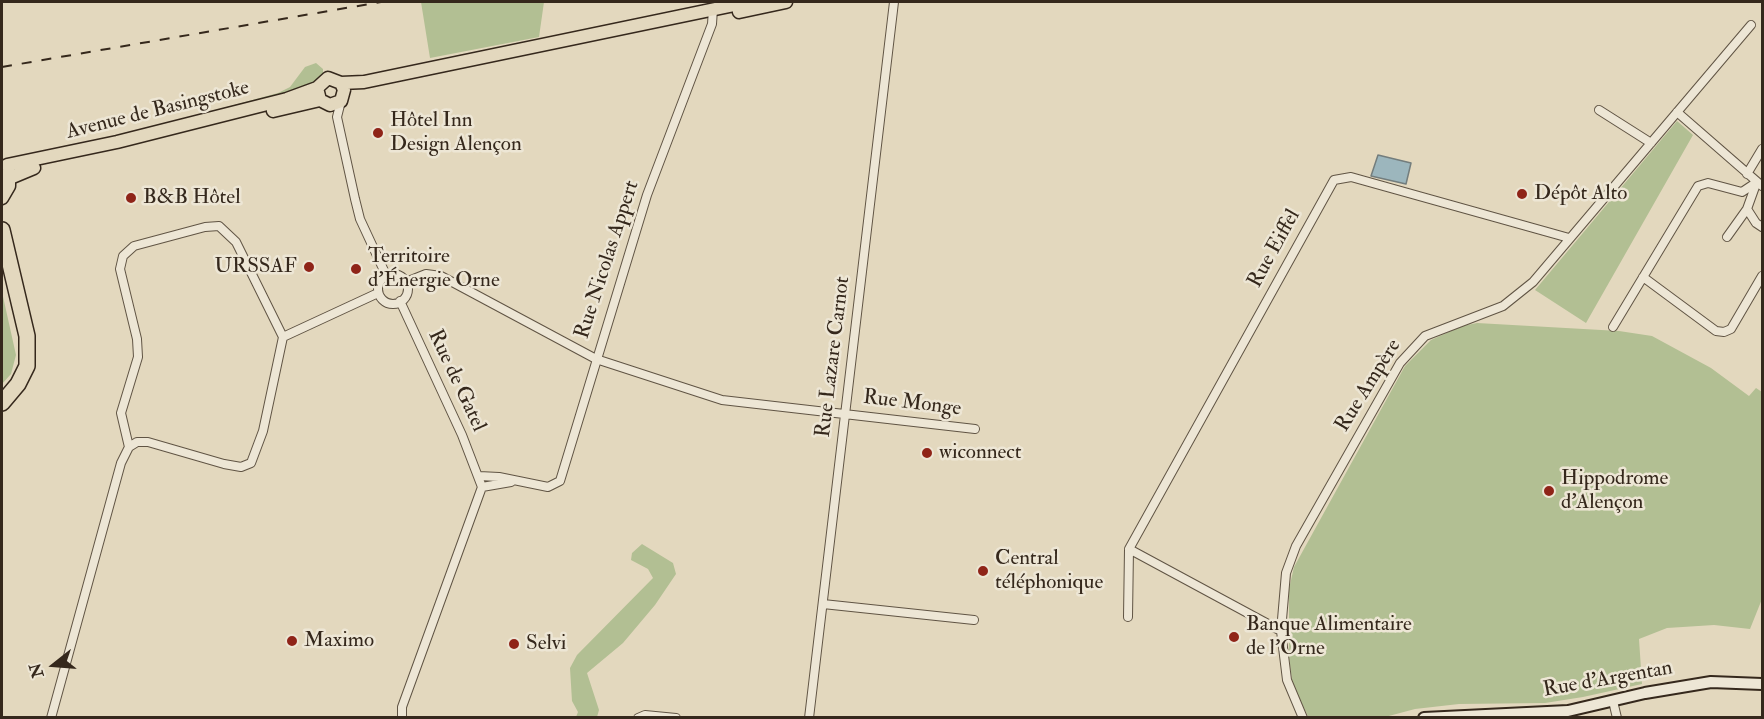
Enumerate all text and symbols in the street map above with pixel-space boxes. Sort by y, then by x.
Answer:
street label: Avenue de Basingstoke [64,76,252,146]
place label: Hôtel Inn Design Alençon [390,108,522,158]
marker: Hôtel Inn Design Alençon [371,126,385,140]
street label: Rue Nicolas Appert [571,178,645,342]
place label: Dépôt Alto [1534,181,1627,207]
place label: B&B Hôtel [143,185,241,211]
marker: Dépôt Alto [1515,187,1529,201]
marker: B&B Hôtel [124,191,138,205]
street label: Rue Eiffel [1243,205,1307,293]
place label: Territoire d'Énergie Orne [368,244,500,294]
place label: URSSAF [214,254,297,280]
marker: URSSAF [302,260,316,274]
marker: Territoire d'Énergie Orne [349,262,363,276]
street label: Rue Lazare Carnot [812,275,856,439]
street label: Rue de Gatel [421,326,491,436]
street label: Rue Ampère [1331,335,1407,437]
street label: Rue Monge [861,385,963,423]
place label: wiconnect [939,440,1022,466]
marker: wiconnect [920,446,934,460]
place label: Hippodrome d'Alençon [1561,466,1668,516]
marker: Hippodrome d'Alençon [1542,484,1556,498]
place label: Central téléphonique [995,546,1103,596]
marker: Central téléphonique [976,564,990,578]
place label: Banque Alimentaire de l'Orne [1246,612,1412,662]
place label: Maximo [304,628,374,654]
marker: Banque Alimentaire de l'Orne [1227,630,1241,644]
place label: Selvi [526,631,566,657]
marker: Maximo [285,634,299,648]
north arrow [24,635,84,695]
marker: Selvi [507,637,521,651]
street label: Rue d'Argentan [1541,656,1675,704]
text: N [25,660,48,680]

